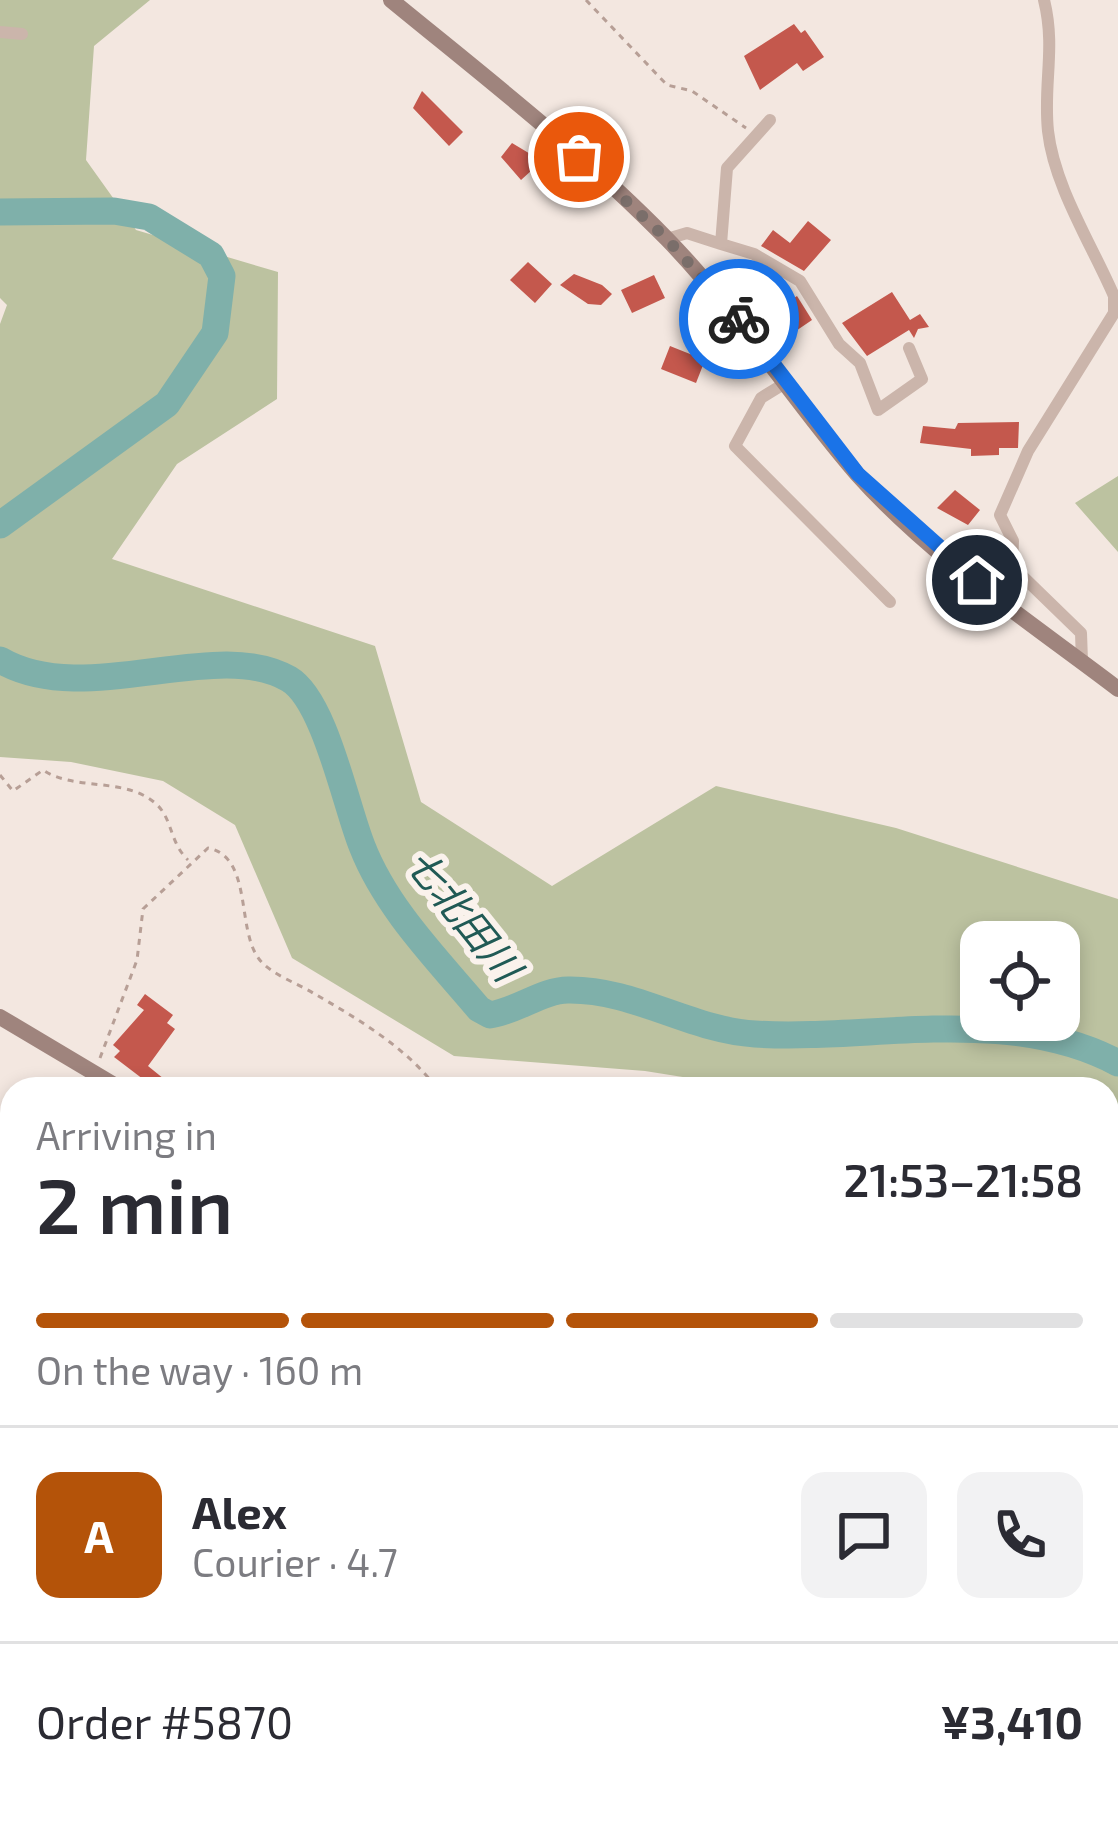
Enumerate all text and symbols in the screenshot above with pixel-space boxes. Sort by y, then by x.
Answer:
pin [528,106,630,208]
icon: bag [546,124,612,190]
courier [679,259,799,379]
icon: bike [706,286,772,352]
pin [926,529,1028,631]
icon: home [944,547,1010,613]
water label: 七北田川 [397,839,534,993]
map controls [960,921,1080,1041]
button: locate [960,921,1080,1041]
text: Arriving in [36,1111,217,1158]
text: 21:53–21:58 [844,1152,1083,1206]
text: 2 min [36,1156,233,1250]
text: On the way · 160 m [36,1346,363,1393]
button: chat [801,1472,927,1598]
button: phone [957,1472,1083,1598]
text: Alex [192,1484,287,1538]
text: A [84,1508,114,1562]
text: Courier · 4.7 [192,1538,398,1585]
text: Order #5870 [36,1694,293,1748]
text: ¥3,410 [940,1694,1083,1748]

